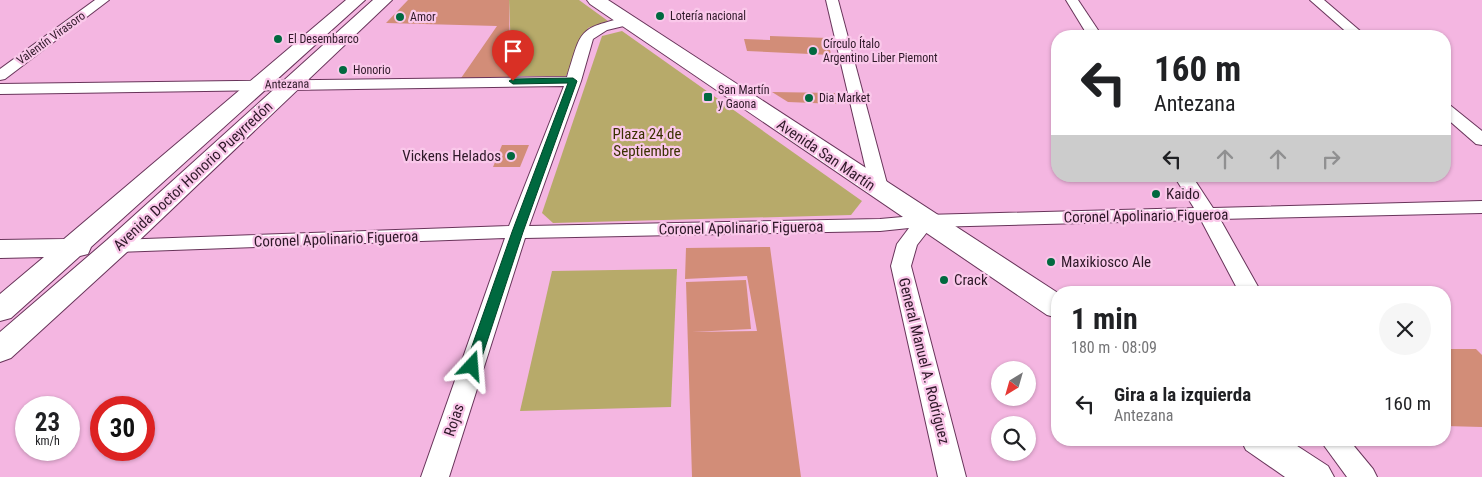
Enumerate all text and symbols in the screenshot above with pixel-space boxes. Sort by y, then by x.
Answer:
street label: Valentín Virasoro [14,9,88,67]
place label: Lotería nacional [670,9,746,23]
place label: Amor [410,10,436,24]
marker: Lotería nacional [654,10,666,22]
marker: Amor [394,11,406,23]
pin [492,30,534,81]
place label: El Desembarco [288,32,359,46]
marker: El Desembarco [272,33,284,45]
place label: Círculo Ítalo Argentino Liber Piemont [823,36,938,65]
icon: arrive [499,37,527,65]
marker: Círculo Ítalo Argentino Liber Piemont [807,45,819,57]
text: 160 m [1154,49,1241,90]
icon: left [1071,50,1136,115]
place label: Honorio [353,63,391,77]
marker: Honorio [337,64,349,76]
street label: Antezana [265,77,310,91]
place label: San Martín y Gaona [718,83,770,111]
marker: San Martín y Gaona [702,91,714,103]
place label: Dia Market [819,91,870,105]
text: Antezana [1154,91,1236,116]
marker: Dia Market [803,92,815,104]
street label: Avenida Doctor Honorio Pueyrredón [110,97,276,255]
street label: Avenida San Martín [773,115,879,195]
park label: Plaza 24 de Septiembre [613,125,681,160]
icon: left [1158,145,1186,173]
icon: ahead [1211,145,1239,173]
icon: ahead [1264,145,1292,173]
icon: right [1317,145,1345,173]
place label: Vickens Helados [402,147,501,165]
marker: Vickens Helados [505,150,517,162]
place label: Kaido [1166,185,1200,203]
marker: Kaido [1150,188,1162,200]
street label: Coronel Apolinario Figueroa [1064,206,1228,226]
street label: Coronel Apolinario Figueroa [659,218,823,238]
street label: Coronel Apolinario Figueroa [253,227,419,251]
place label: Maxikiosco Ale [1061,253,1151,271]
marker: Maxikiosco Ale [1045,256,1057,268]
place label: Crack [954,271,988,289]
marker: Crack [938,274,950,286]
street label: General Manuel A. Rodríguez [895,276,953,446]
text: 1 min [1071,301,1138,336]
button: close [1379,303,1431,355]
text: 180 m · 08:09 [1071,338,1157,357]
position arrow [445,339,497,391]
north arrow [991,361,1036,406]
map controls [991,361,1036,461]
text: Gira a la izquierda [1114,383,1251,406]
icon: left [1071,390,1099,418]
text: 160 m [1384,392,1431,415]
speed limit sign: 30 [90,396,155,461]
street label: Rojas [440,401,468,438]
text: Antezana [1114,406,1173,425]
text: 23 [35,408,60,437]
button: search [991,416,1036,461]
text: km/h [35,434,60,448]

